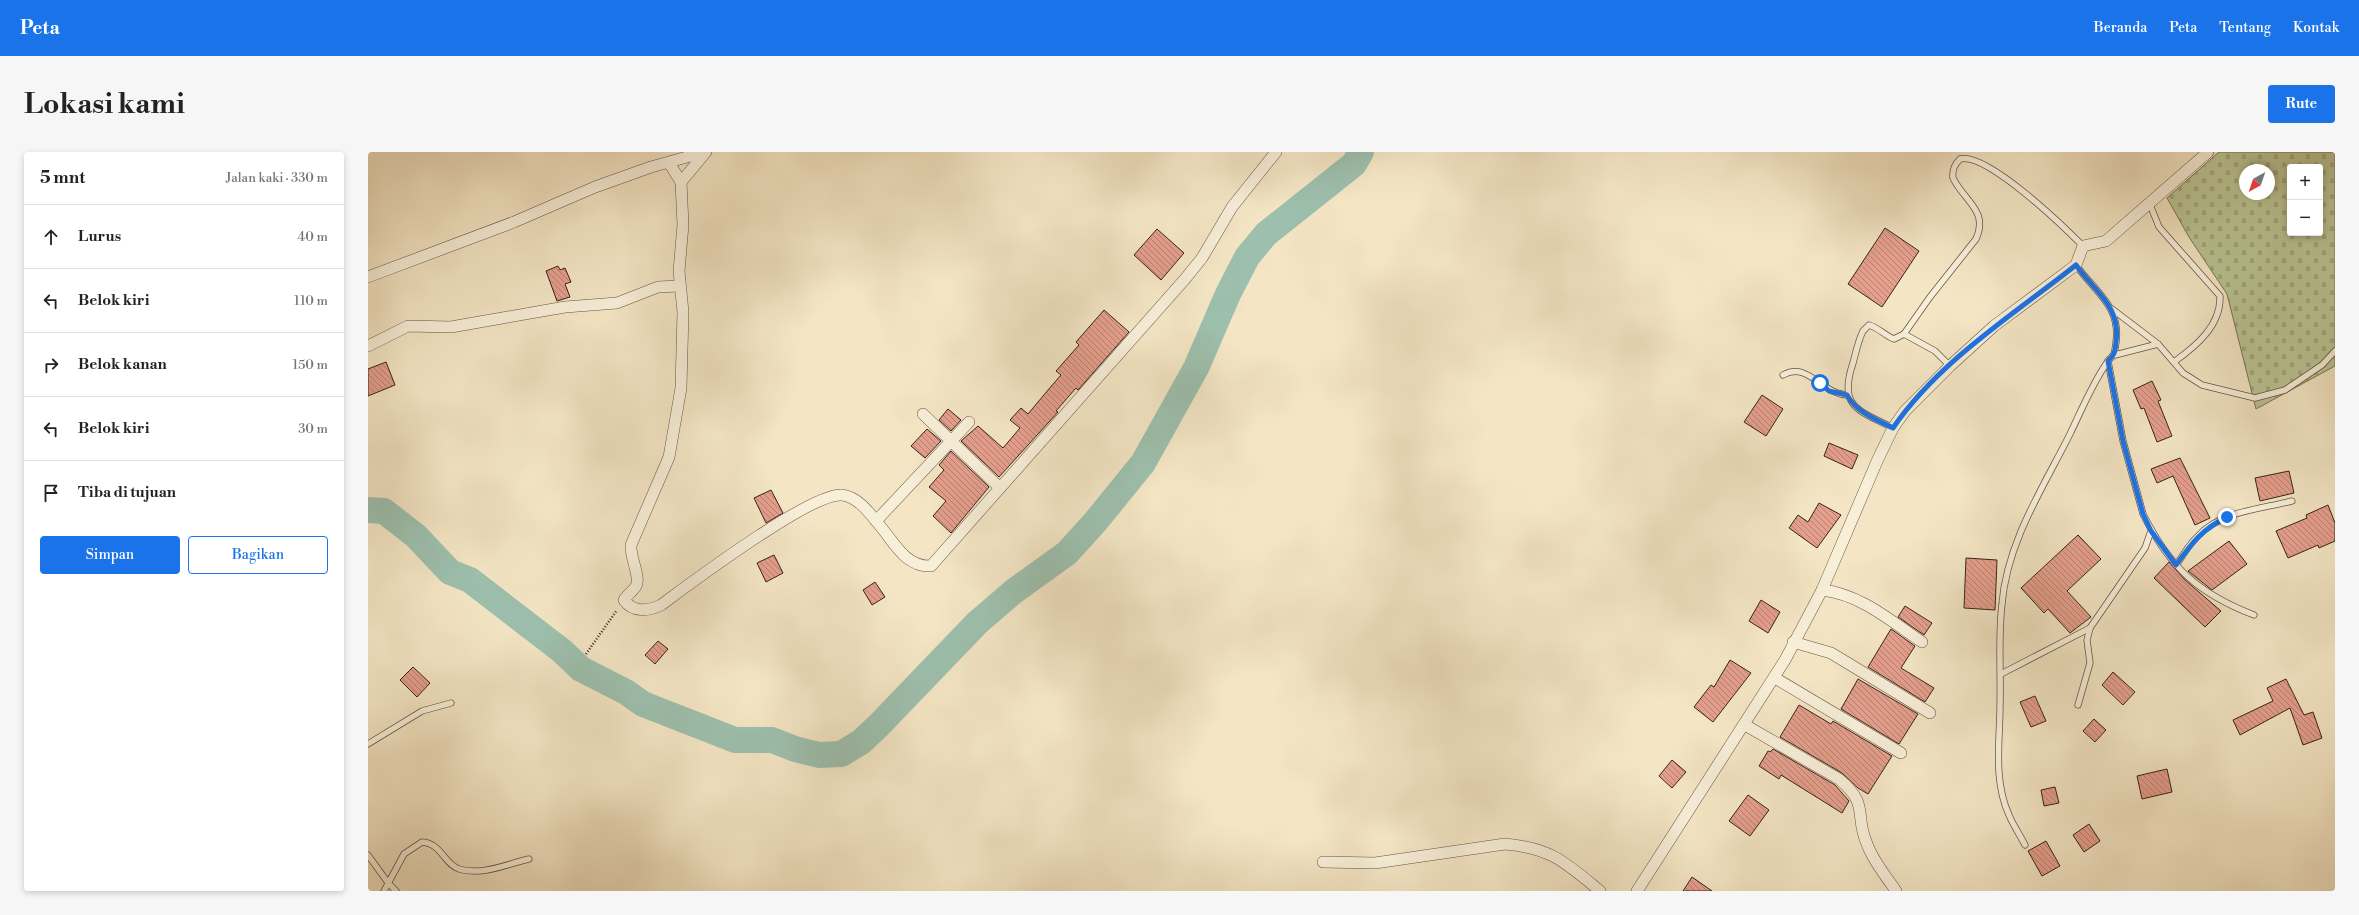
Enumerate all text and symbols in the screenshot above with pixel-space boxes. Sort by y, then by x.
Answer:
text: Peta [20,16,60,40]
text: Beranda [2094,19,2147,37]
text: Peta [2169,19,2197,37]
text: Tentang [2219,19,2271,37]
text: Kontak [2293,19,2339,37]
button: Rute [2268,85,2335,123]
text: Lokasi kami [24,87,185,122]
north arrow [2239,164,2275,200]
map controls [2287,164,2323,236]
button: + [2287,164,2323,200]
text: 5 mnt [40,167,85,189]
text: Jalan kaki · 330 m [226,170,328,186]
button: − [2287,200,2323,236]
icon: ahead [40,226,62,248]
text: Lurus [78,227,121,246]
text: 40 m [298,229,328,245]
icon: left [40,290,62,312]
text: Belok kiri [78,291,149,310]
text: 110 m [294,293,328,309]
icon: right [40,354,62,376]
text: Belok kanan [78,355,167,374]
text: 150 m [293,357,328,373]
route start [1811,374,1829,392]
icon: left [40,418,62,440]
text: Belok kiri [78,419,149,438]
text: 30 m [298,421,328,437]
icon: arrive [40,482,62,504]
text: Tiba di tujuan [78,483,176,502]
route end [2218,508,2236,526]
button: Simpan [40,536,180,574]
button: Bagikan [188,536,328,574]

